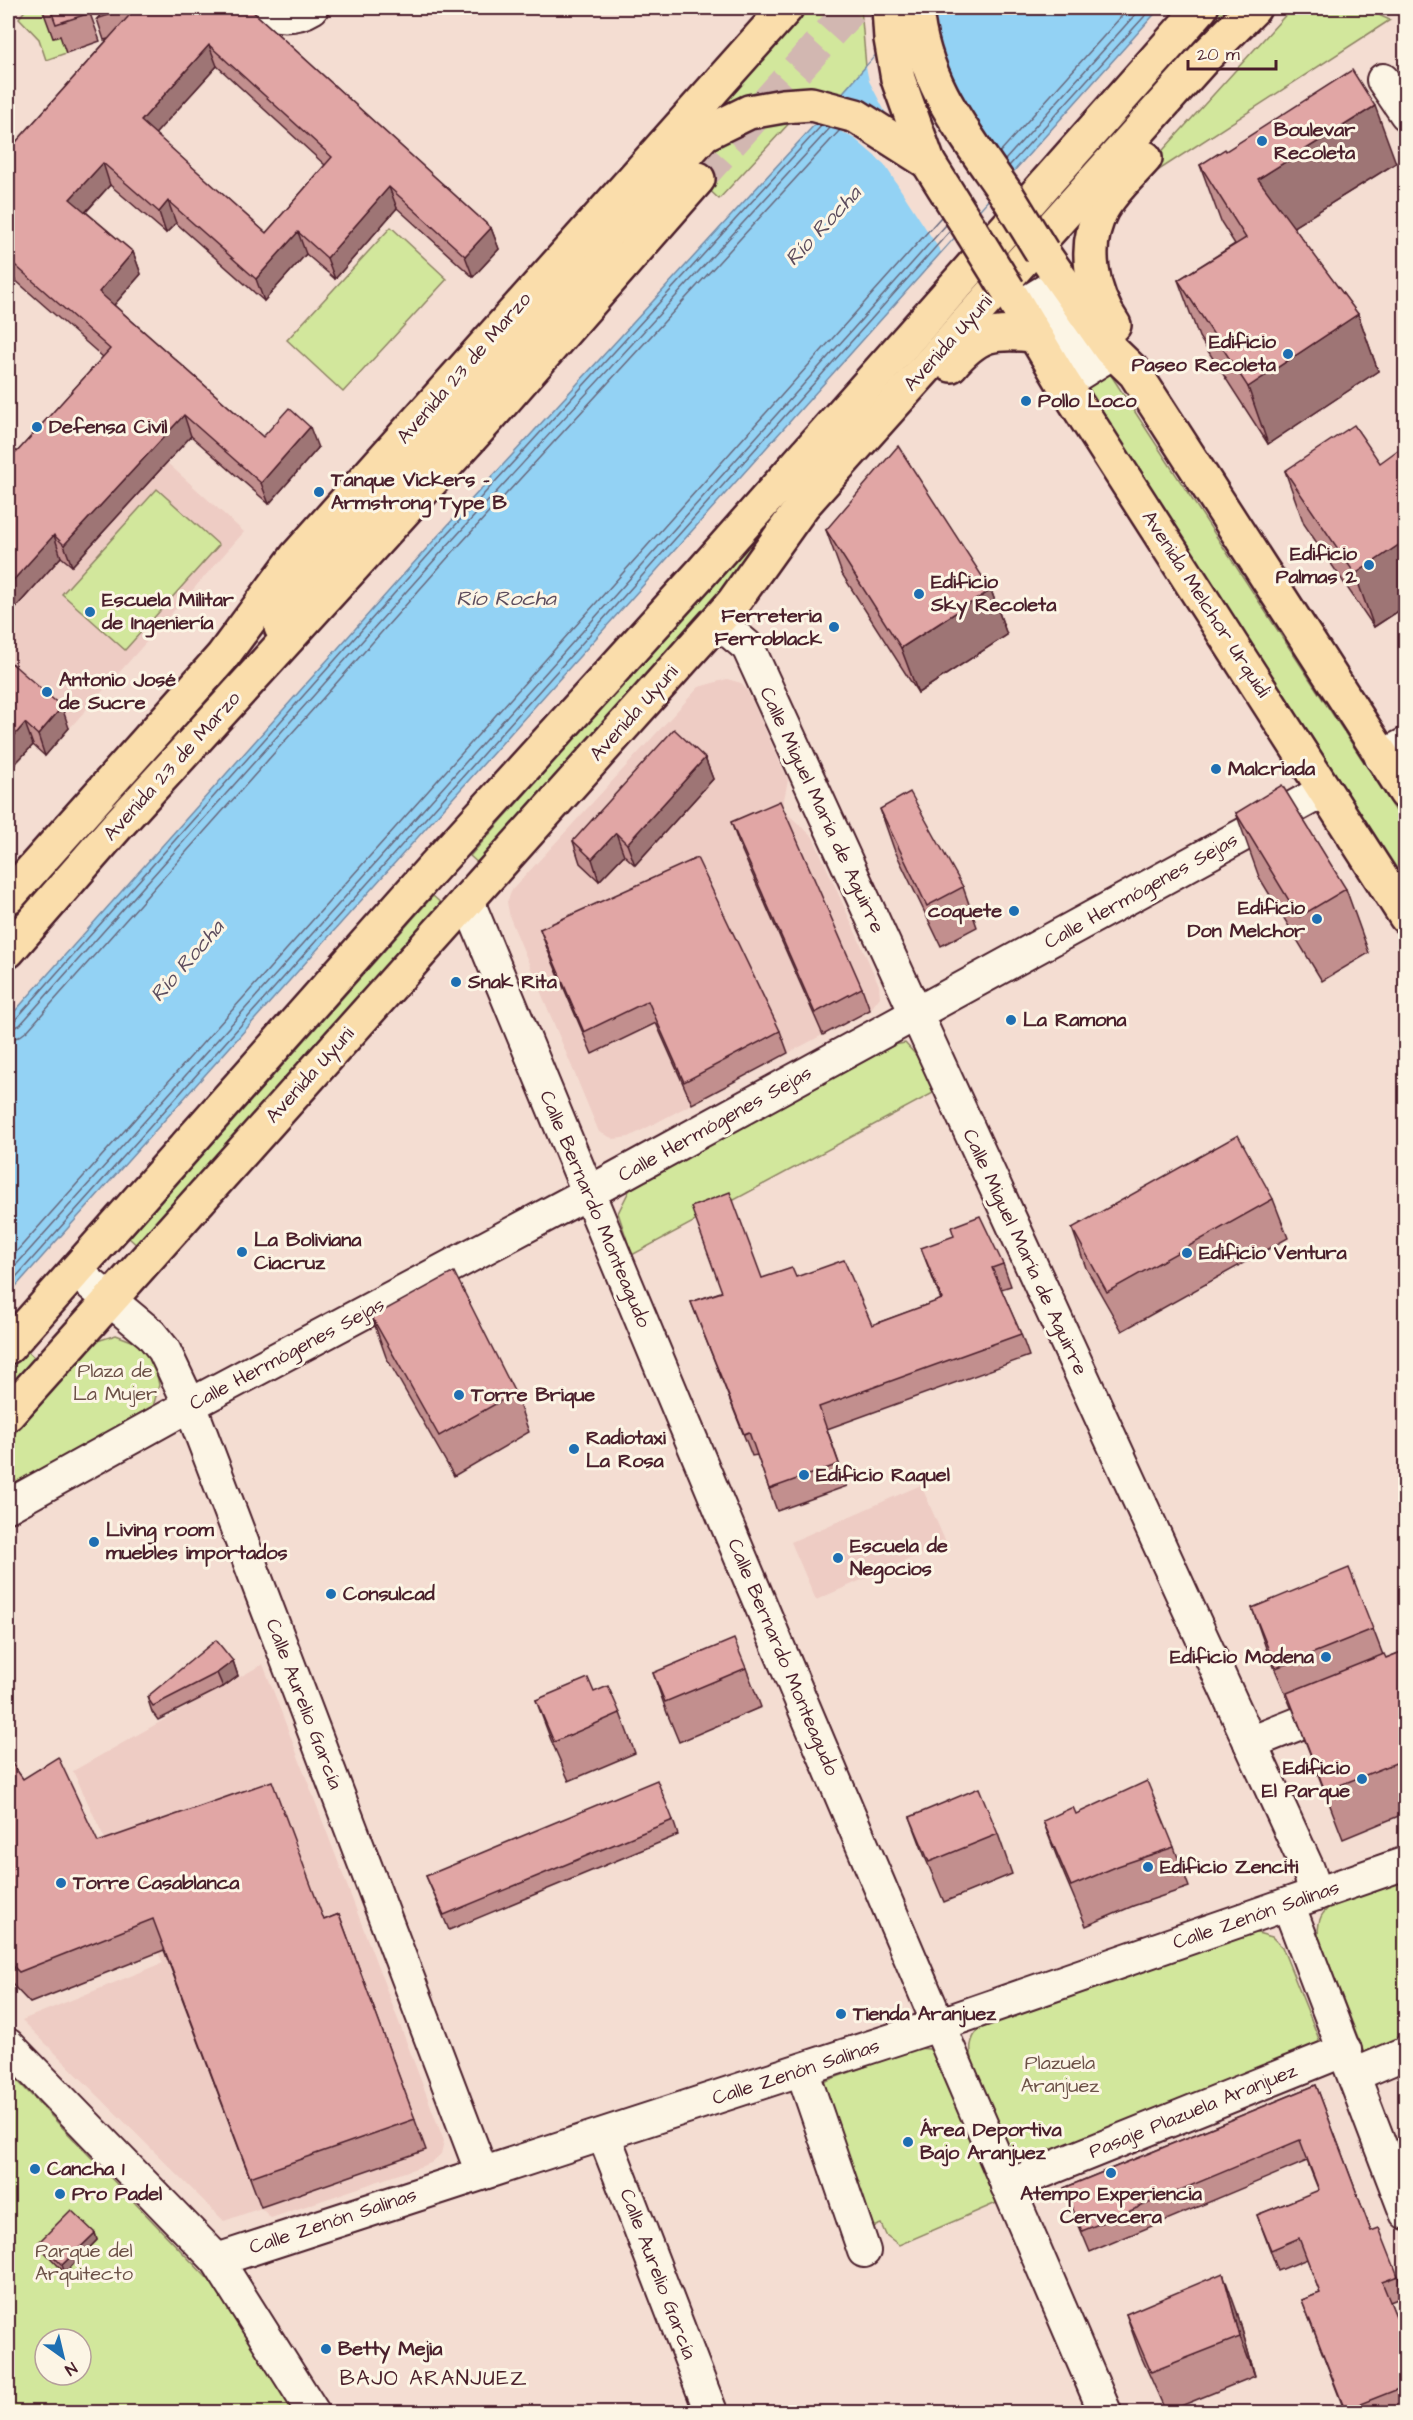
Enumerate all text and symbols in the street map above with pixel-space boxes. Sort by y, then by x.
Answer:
scale bar [1188,33,1276,71]
text: 20 m [1197,42,1240,67]
place label: Boulevar Recoleta [1274,116,1356,167]
marker: Boulevar Recoleta [1255,134,1269,148]
water label: Río Rocha [778,179,868,272]
street label: Avenida 23 de Marzo [390,286,538,450]
street label: Avenida Uyuni [897,289,1000,398]
place label: Edificio Paseo Recoleta [1132,328,1277,379]
marker: Edificio Paseo Recoleta [1281,347,1295,361]
place label: Pollo Loco [1038,387,1137,415]
marker: Pollo Loco [1019,394,1033,408]
place label: Defensa Civil [49,413,167,441]
marker: Defensa Civil [30,420,44,434]
place label: Tanque Vickers - Armstrong Type B [330,466,508,518]
marker: Tanque Vickers - Armstrong Type B [312,485,326,499]
street label: Avenida Melchor Urquidi [1135,505,1277,703]
place label: Edificio Palmas 2 [1276,540,1358,591]
marker: Edificio Palmas 2 [1362,558,1376,572]
place label: Edificio Sky Recoleta [930,568,1057,620]
water label: Río Rocha [456,584,557,613]
place label: Escuela Militar de Ingeniería [101,586,235,638]
marker: Edificio Sky Recoleta [912,587,926,601]
place label: Ferreteria Ferroblack [715,602,823,653]
marker: Escuela Militar de Ingeniería [83,605,97,619]
marker: Ferreteria Ferroblack [827,620,841,634]
street label: Avenida Uyuni [583,659,686,768]
place label: Antonio José de Sucre [58,666,176,717]
street label: Calle Miguel María de Aguirre [752,682,892,938]
marker: Antonio José de Sucre [40,685,54,699]
street label: Avenida 23 de Marzo [97,685,247,847]
place label: Malcriada [1228,755,1316,783]
marker: Malcriada [1209,762,1223,776]
street label: Calle Hermógenes Sejas [1039,826,1243,957]
place label: Edificio Don Melchor [1187,894,1306,945]
place label: coquete [928,897,1002,925]
marker: coquete [1007,904,1021,918]
marker: Edificio Don Melchor [1310,912,1324,926]
water label: Río Rocha [143,913,231,1008]
place label: Snak Rita [467,968,558,996]
marker: Snak Rita [449,975,463,989]
place label: La Ramona [1023,1006,1127,1034]
marker: La Ramona [1004,1013,1018,1027]
street label: Avenida Uyuni [259,1021,362,1130]
street label: Calle Hermógenes Sejas [613,1059,817,1190]
street label: Calle Bernardo Monteagudo [531,1086,658,1332]
street label: Calle Miguel María de Aguirre [955,1124,1095,1380]
place label: La Boliviana Ciacruz [254,1226,362,1277]
place label: Edificio Ventura [1199,1239,1348,1267]
marker: La Boliviana Ciacruz [235,1245,249,1259]
marker: Edificio Ventura [1180,1246,1194,1260]
street label: Calle Hermógenes Sejas [184,1291,390,1418]
park label: Plaza de La Mujer [73,1357,157,1408]
place label: Torre Brique [470,1381,595,1409]
marker: Torre Brique [452,1388,466,1402]
place label: Radiotaxi La Rosa [586,1424,667,1475]
marker: Radiotaxi La Rosa [567,1442,581,1456]
place label: Edificio Raquel [816,1461,950,1489]
marker: Edificio Raquel [797,1468,811,1482]
place label: Living room muebles importados [106,1516,288,1567]
place label: Escuela de Negocios [850,1532,948,1584]
street label: Calle Bernardo Monteagudo [719,1534,846,1780]
marker: Living room muebles importados [87,1535,101,1549]
marker: Escuela de Negocios [831,1551,845,1565]
place label: Consulcad [343,1580,436,1608]
marker: Consulcad [324,1587,338,1601]
street label: Calle Aurelio García [259,1615,349,1793]
place label: Edificio Modena [1170,1643,1315,1671]
marker: Edificio Modena [1319,1650,1333,1664]
place label: Edificio El Parque [1262,1754,1351,1805]
marker: Edificio El Parque [1355,1772,1369,1786]
place label: Edificio Zenciti [1160,1853,1299,1881]
marker: Edificio Zenciti [1141,1860,1155,1874]
place label: Torre Casablanca [72,1869,240,1897]
street label: Calle Zenón Salinas [1169,1873,1343,1957]
marker: Torre Casablanca [54,1876,68,1890]
place label: Tienda Aranjuez [852,2000,997,2028]
marker: Tienda Aranjuez [834,2007,848,2021]
street label: Calle Zenón Salinas [709,2032,883,2112]
park label: Plazuela Aranjuez [1021,2049,1099,2100]
street label: Pasaje Plazuela Aranjuez [1085,2056,1301,2166]
place label: Área Deportiva Bajo Aranjuez [920,2116,1063,2167]
marker: Área Deportiva Bajo Aranjuez [901,2135,915,2149]
place label: Cancha 1 [47,2155,125,2183]
marker: Cancha 1 [28,2162,42,2176]
marker: Atempo Experiencia Cervecera [1104,2166,1118,2180]
place label: Pro Padel [72,2180,162,2208]
place label: Atempo Experiencia Cervecera [1020,2180,1203,2231]
street label: Calle Zenón Salinas [246,2181,420,2261]
street label: Calle Aurelio García [613,2185,703,2363]
marker: Pro Padel [53,2187,67,2201]
park label: Parque del Arquitecto [35,2237,133,2288]
north arrow [33,2327,93,2387]
place label: Betty Mejia [338,2335,443,2364]
marker: Betty Mejia [319,2342,333,2356]
text: N [61,2357,81,2381]
district label: BAJO ARANJUEZ [340,2364,528,2393]

